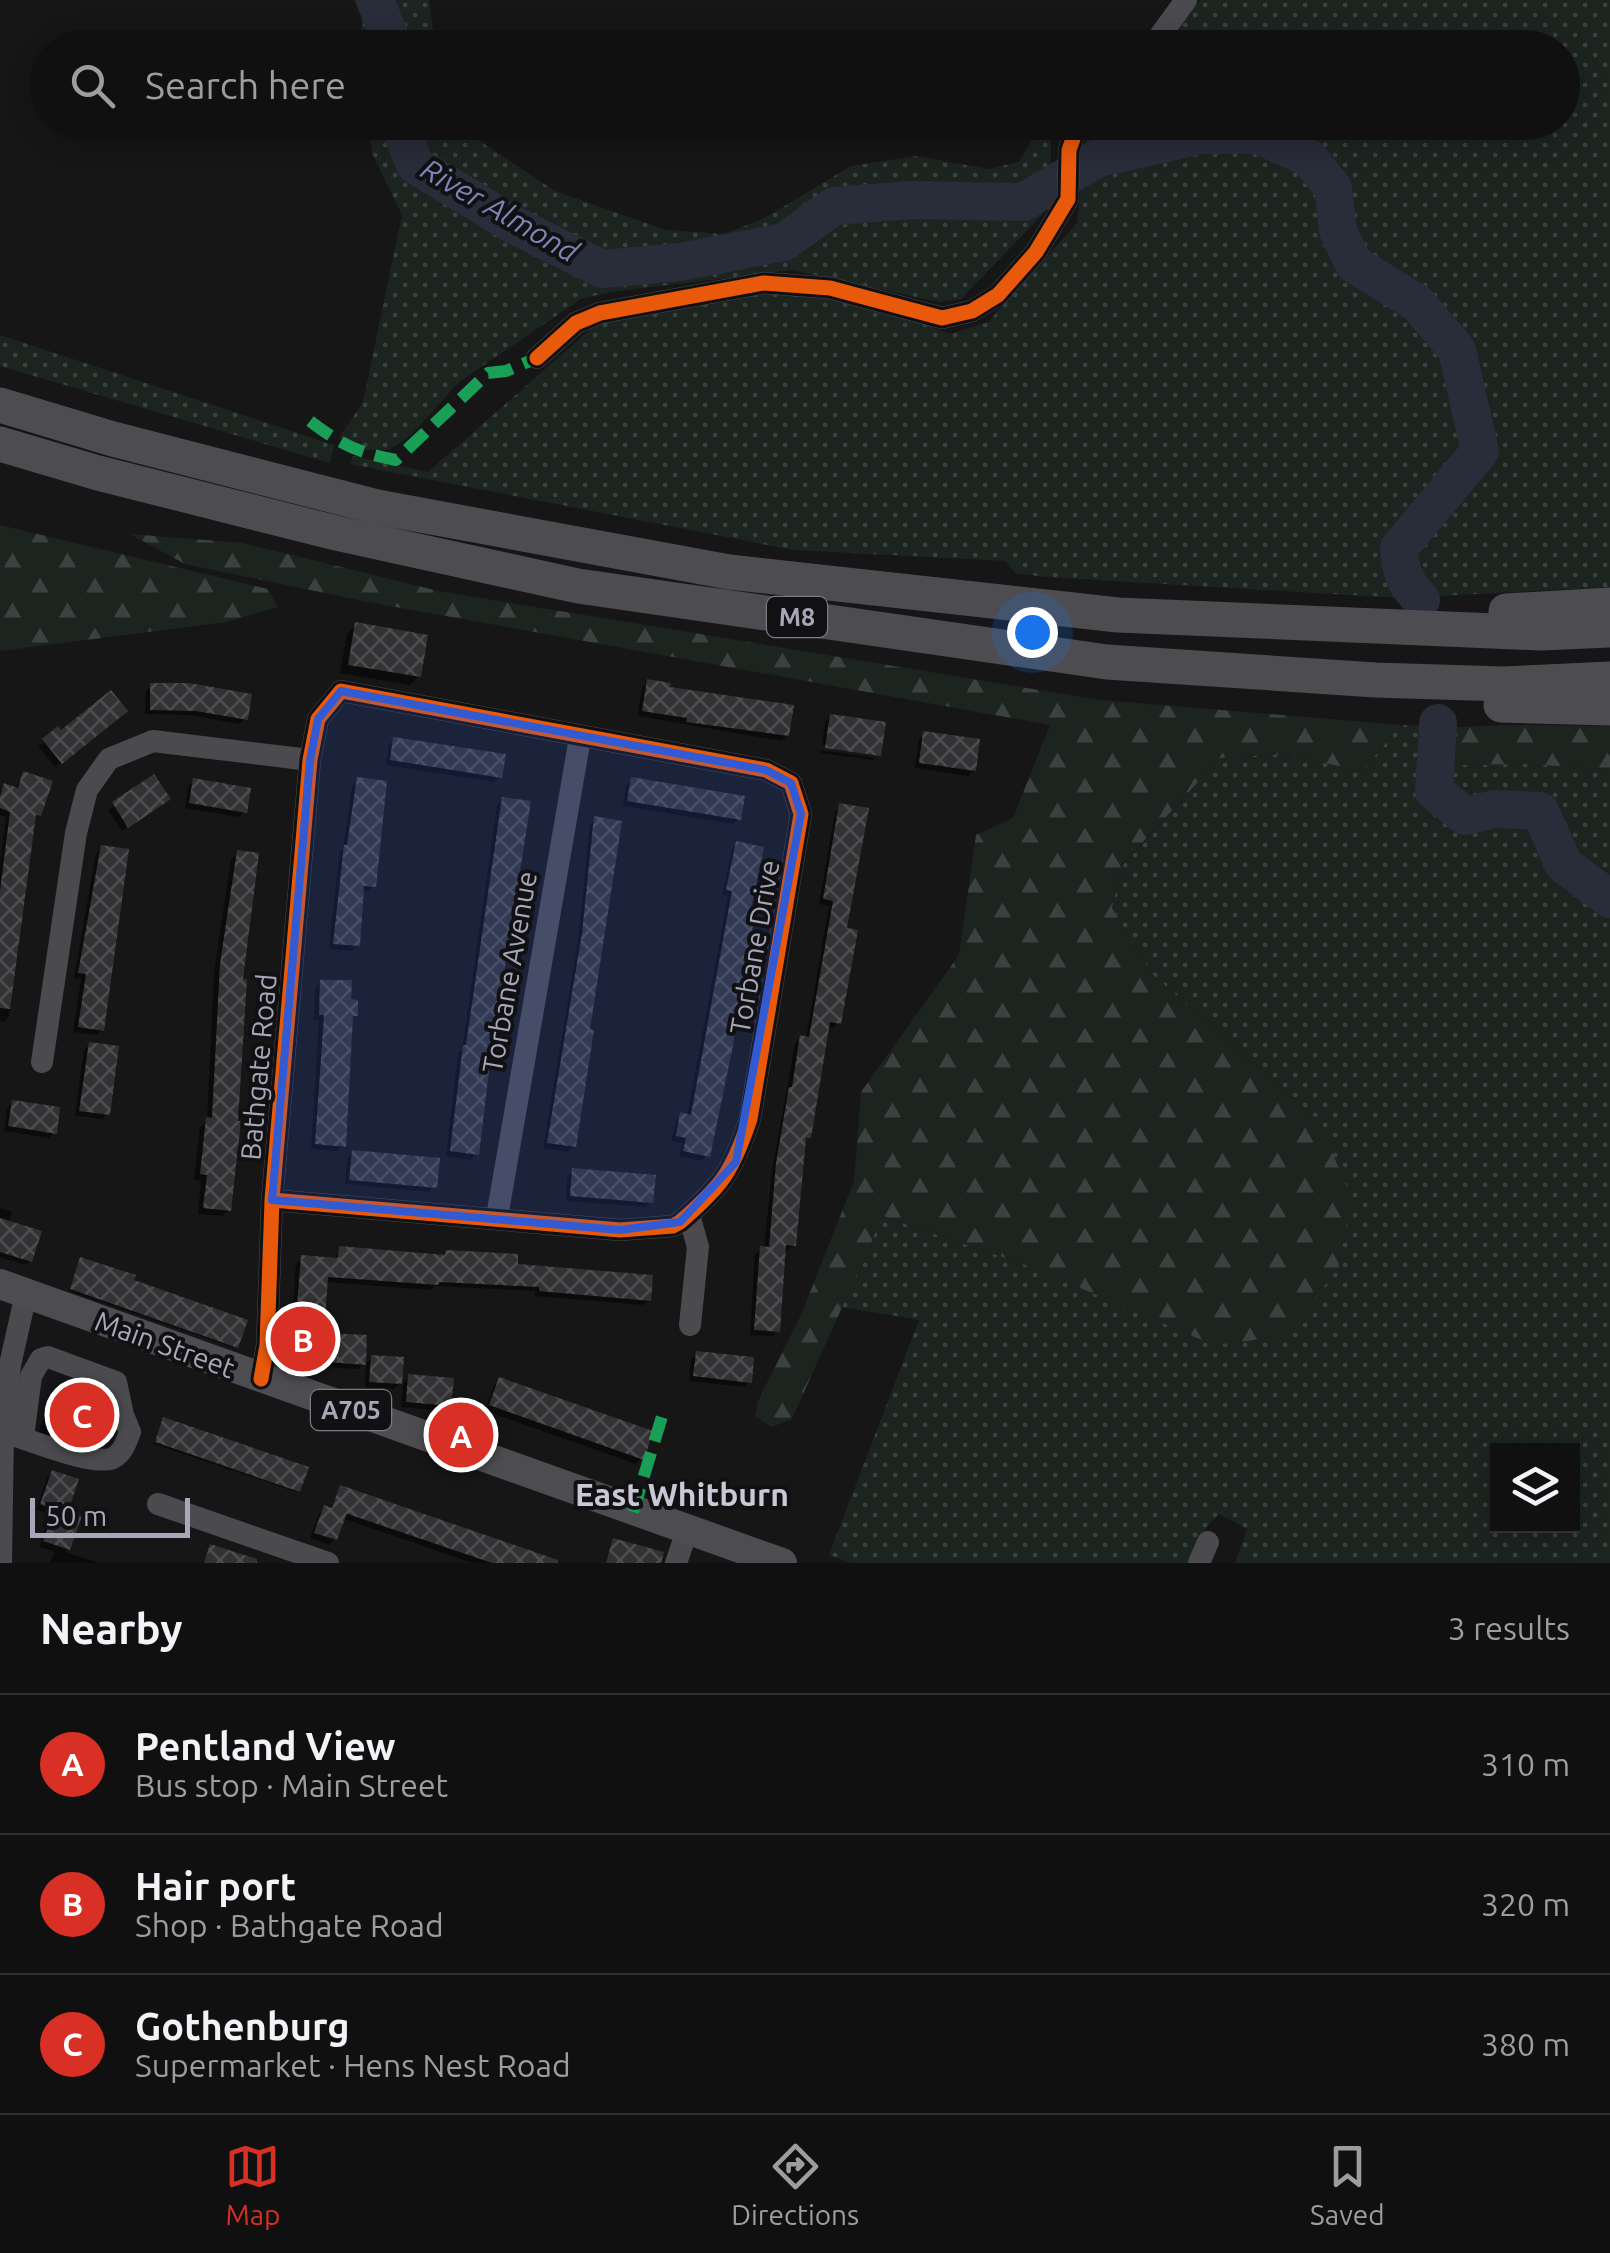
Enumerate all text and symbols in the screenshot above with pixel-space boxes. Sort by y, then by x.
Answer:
search box [30,30,1580,140]
icon: search [65,58,120,113]
text: Search here [145,64,346,106]
water label: River Almond [415,151,586,269]
road number: M8 [767,597,827,637]
your location [1007,607,1058,658]
street label: Torbane Drive [723,858,785,1036]
street label: Torbane Avenue [476,869,542,1075]
street label: Bathgate Road [234,972,282,1162]
pin: B [270,1302,336,1376]
street label: Main Street [91,1304,239,1384]
pin: C [49,1378,114,1452]
road number: A705 [311,1390,391,1430]
pin: A [428,1398,494,1472]
map controls [1490,1443,1580,1533]
button: layers [1490,1443,1580,1533]
district label: East Whitburn [575,1476,789,1512]
scale bar [30,1493,190,1538]
text: 50 m [45,1500,107,1531]
text: Nearby [40,1605,183,1652]
text: 3 results [1448,1610,1570,1646]
text: Pentland View [135,1725,396,1767]
text: A [61,1746,84,1782]
text: 310 m [1481,1746,1570,1782]
text: Bus stop · Main Street [135,1767,448,1803]
text: Hair port [135,1865,296,1907]
text: B [62,1886,83,1922]
text: 320 m [1481,1886,1570,1922]
text: Shop · Bathgate Road [135,1907,444,1943]
text: Gothenburg [135,2005,350,2047]
text: C [62,2026,83,2062]
text: 380 m [1481,2026,1570,2062]
text: Supermarket · Hens Nest Road [135,2047,571,2083]
tab: Map [225,2139,281,2230]
tab: Directions [731,2139,859,2230]
tab: Saved [1310,2139,1385,2230]

